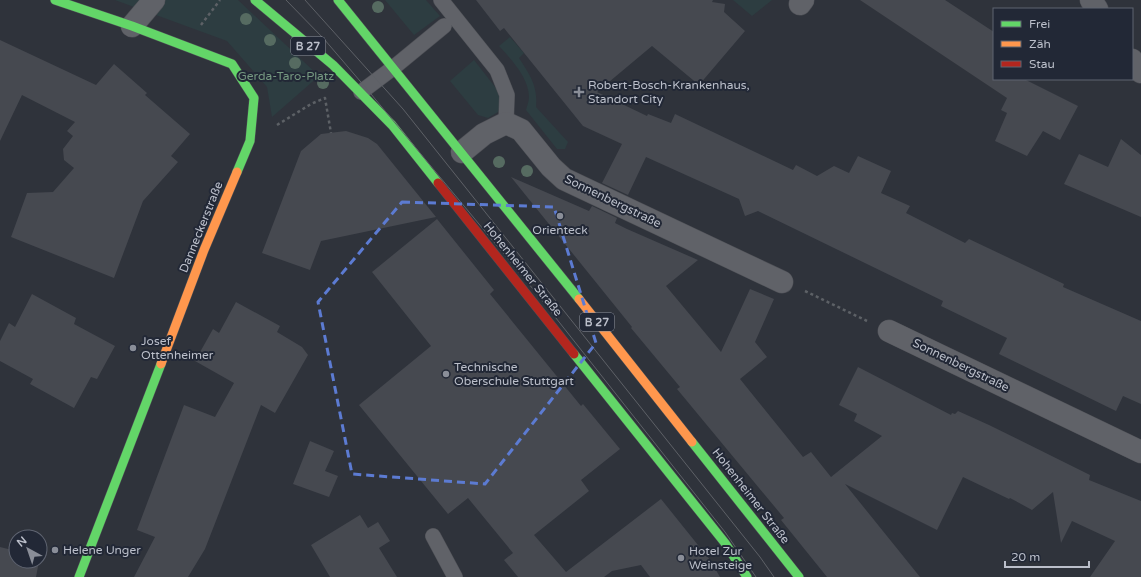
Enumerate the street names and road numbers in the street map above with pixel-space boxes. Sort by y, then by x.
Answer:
road number: B 27 [291,37,325,55]
street label: Sonnenbergstraße [563,172,664,231]
street label: Danneckerstraße [176,179,226,275]
street label: Hohenheimer Straße [481,219,565,319]
road number: B 27 [580,313,614,331]
street label: Sonnenbergstraße [911,336,1012,395]
street label: Hohenheimer Straße [709,445,793,547]

